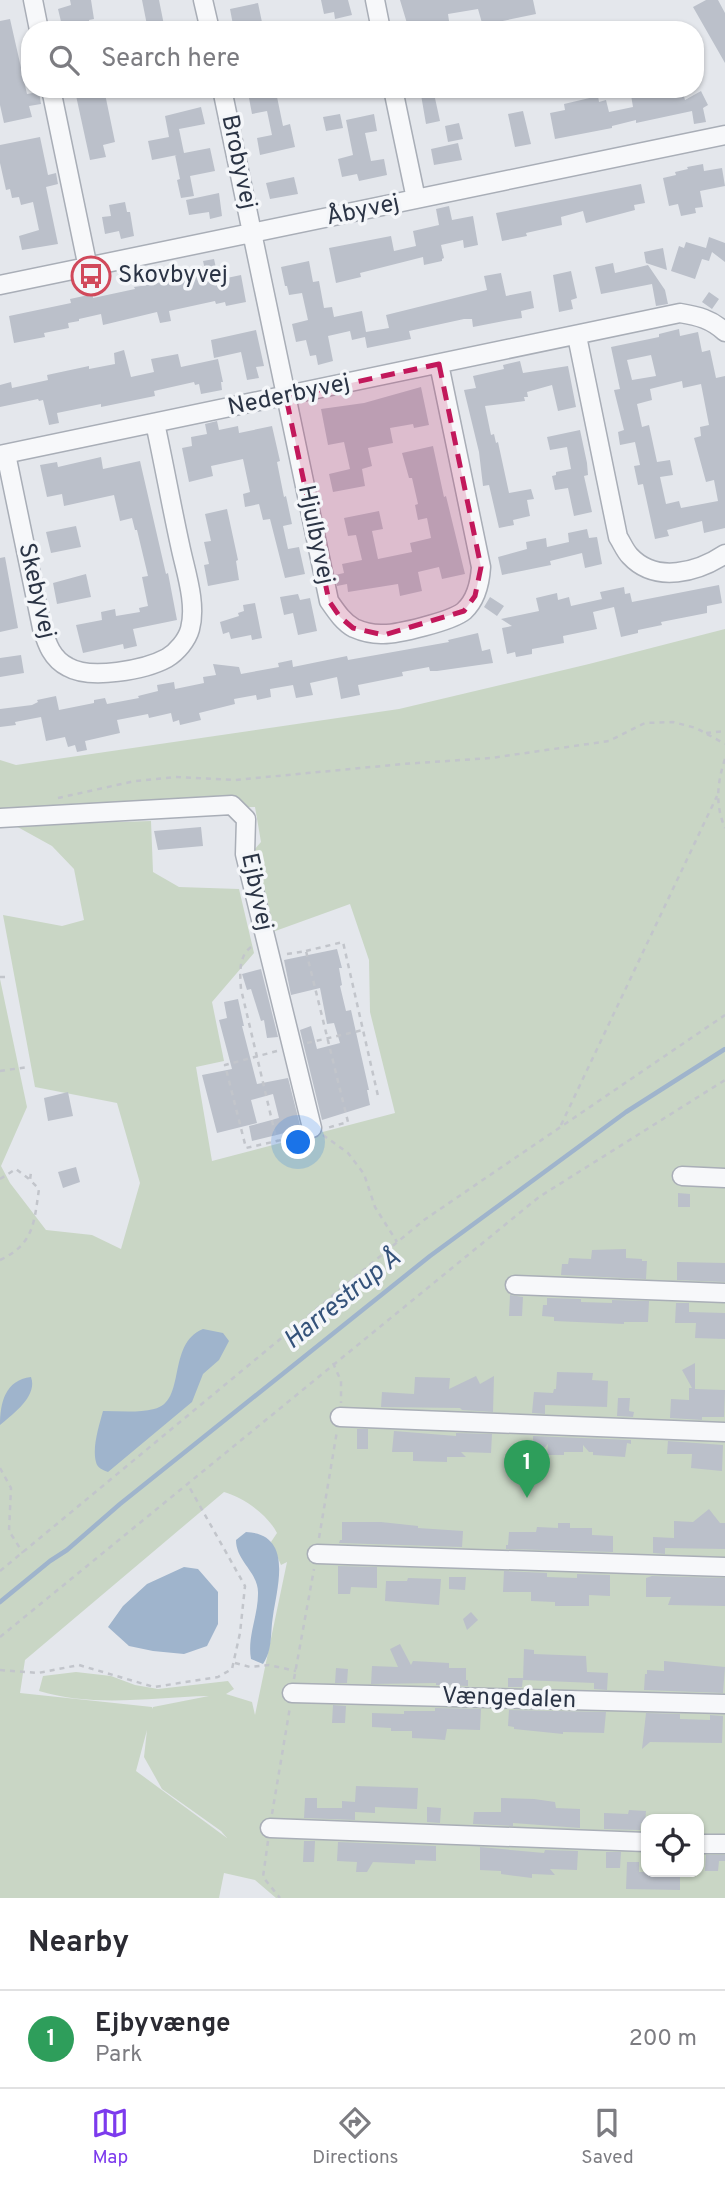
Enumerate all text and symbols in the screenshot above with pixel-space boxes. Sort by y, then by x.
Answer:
search box [21,21,704,98]
icon: search [45,41,83,79]
text: Search here [101,43,240,76]
street label: Brobyvej [213,112,263,212]
street label: Åbyvej [323,188,402,233]
bus stop icon: Skovbyvej [70,255,112,297]
place label: Skovbyvej [118,261,228,291]
street label: Nederbyvej [225,368,353,424]
street label: Hjulbyvej [290,483,340,587]
street label: Skebyvej [10,540,62,642]
street label: Ejbyvej [233,850,279,934]
your location [281,1125,315,1159]
water label: Harrestrup Å [278,1243,408,1357]
pin: 1 [504,1440,550,1498]
street label: Vængedalen [441,1682,577,1716]
map controls [641,1814,704,1877]
button: locate [641,1814,704,1877]
text: Nearby [28,1925,129,1962]
text: Ejbyvænge [95,2008,230,2041]
text: 1 [46,2025,56,2054]
text: 200 m [629,2025,697,2054]
text: Park [95,2041,142,2070]
tab: Map [91,2104,129,2170]
tab: Directions [312,2104,399,2170]
tab: Saved [581,2104,634,2170]

